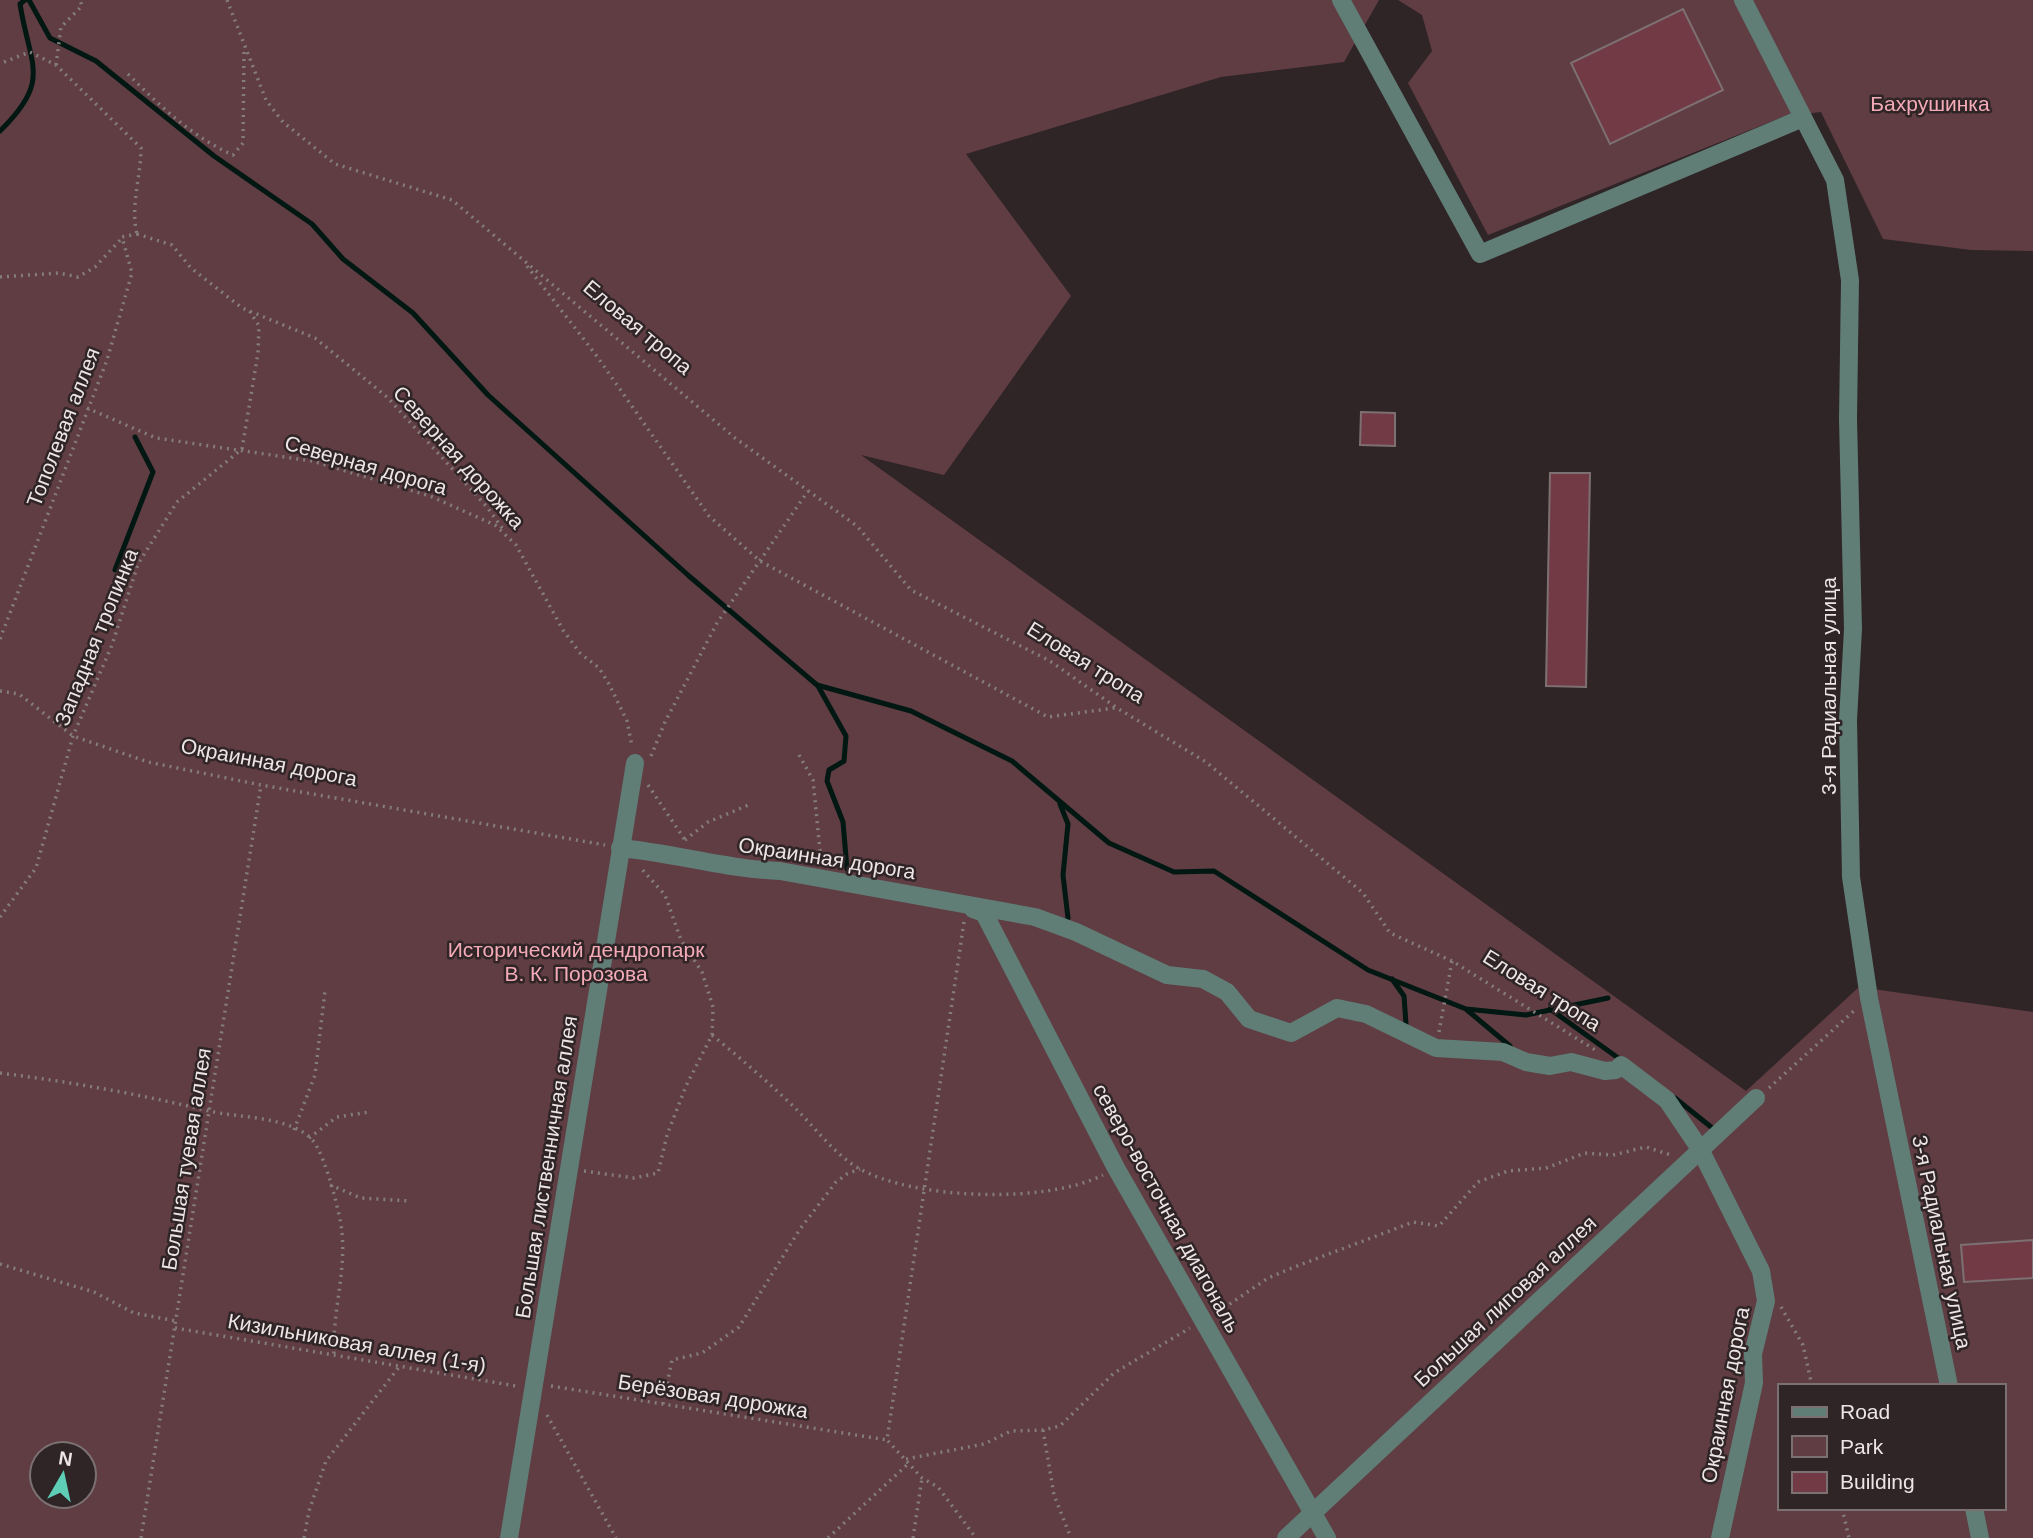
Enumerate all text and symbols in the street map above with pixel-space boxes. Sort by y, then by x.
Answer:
park label: Бахрушинка [1870,92,1990,115]
street label: Еловая тропа [579,275,697,379]
street label: Тополевая аллея [22,344,104,510]
street label: Северная дорожка [389,381,529,533]
street label: Северная дорога [282,431,450,499]
street label: Западная тропинка [50,545,142,729]
street label: 3-я Радиальная улица [1817,577,1840,795]
street label: Еловая тропа [1023,617,1149,707]
street label: Окраинная дорога [179,734,359,790]
street label: Окраинная дорога [737,833,917,883]
park label: Исторический дендропарк В. К. Порозова [448,938,705,985]
street label: Еловая тропа [1479,945,1605,1035]
street label: Большая лиственничная аллея [511,1014,581,1320]
street label: Большая туевая аллея [157,1046,215,1272]
street label: северо-восточная диагональ [1089,1079,1245,1337]
street label: 3-я Радиальная улица [1908,1133,1976,1351]
street label: Большая липовая аллея [1409,1211,1601,1391]
street label: Окраинная дорога [1697,1305,1753,1485]
street label: Кизильниковая аллея (1-я) [226,1309,488,1377]
street label: Берёзовая дорожка [616,1370,810,1422]
legend [1778,1384,2005,1510]
text: Road [1840,1400,1890,1423]
text: Park [1840,1435,1884,1458]
north arrow [28,1440,98,1510]
text: N [57,1447,74,1470]
text: Building [1840,1470,1915,1493]

